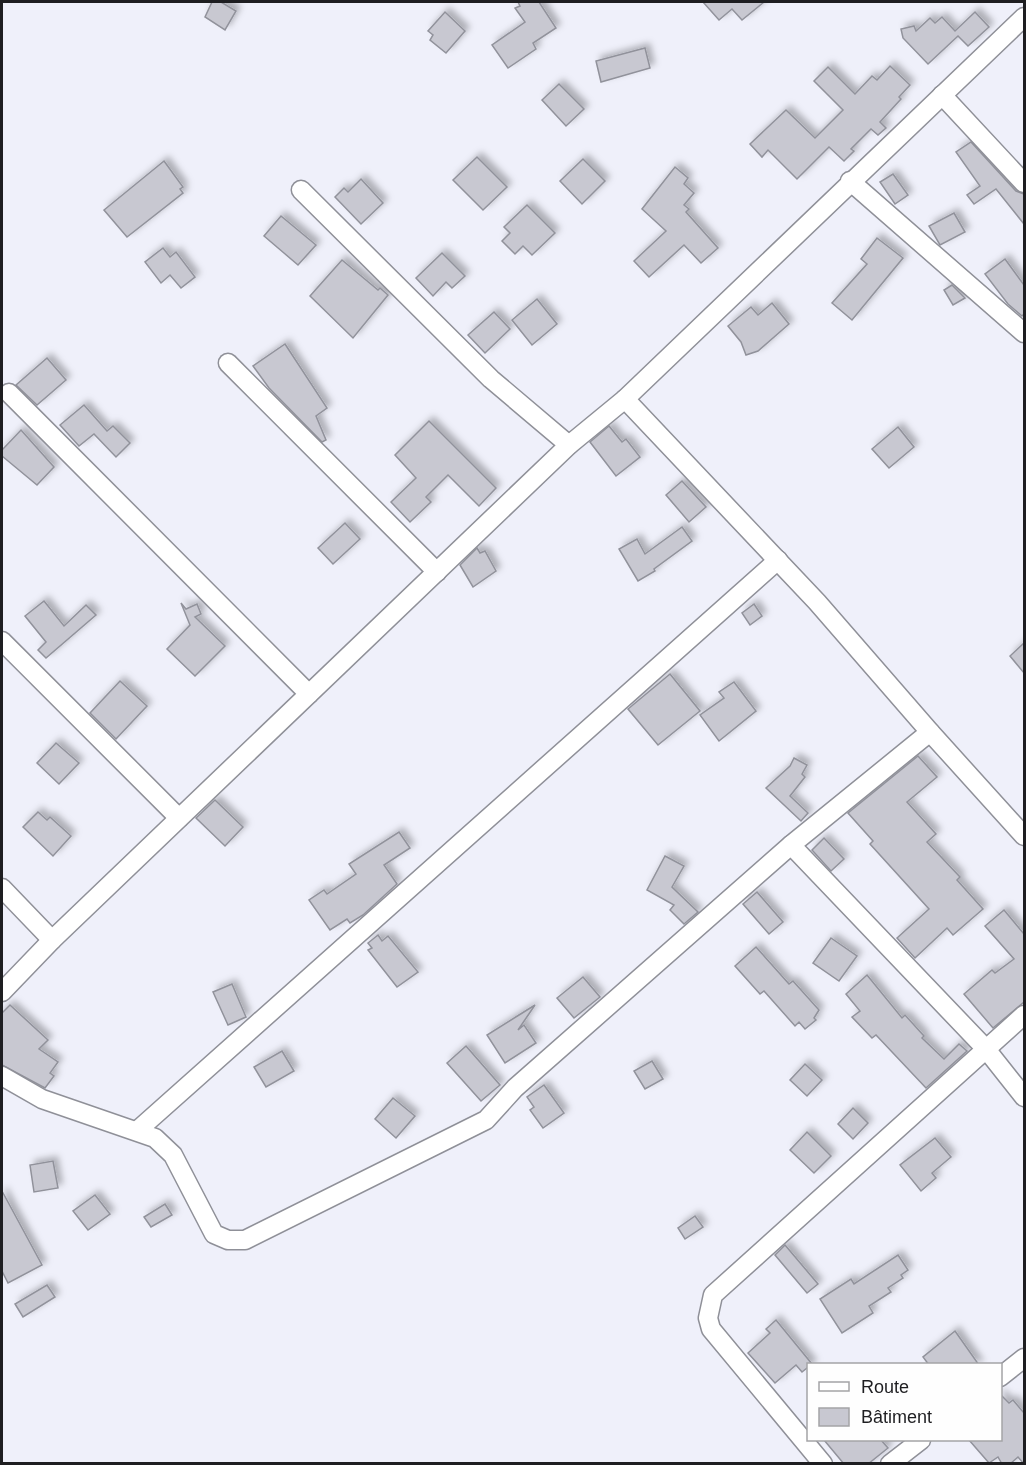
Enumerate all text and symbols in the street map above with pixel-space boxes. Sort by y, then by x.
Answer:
legend [807,1363,1002,1441]
text: Route [861,1377,909,1397]
text: Bâtiment [861,1407,932,1427]

